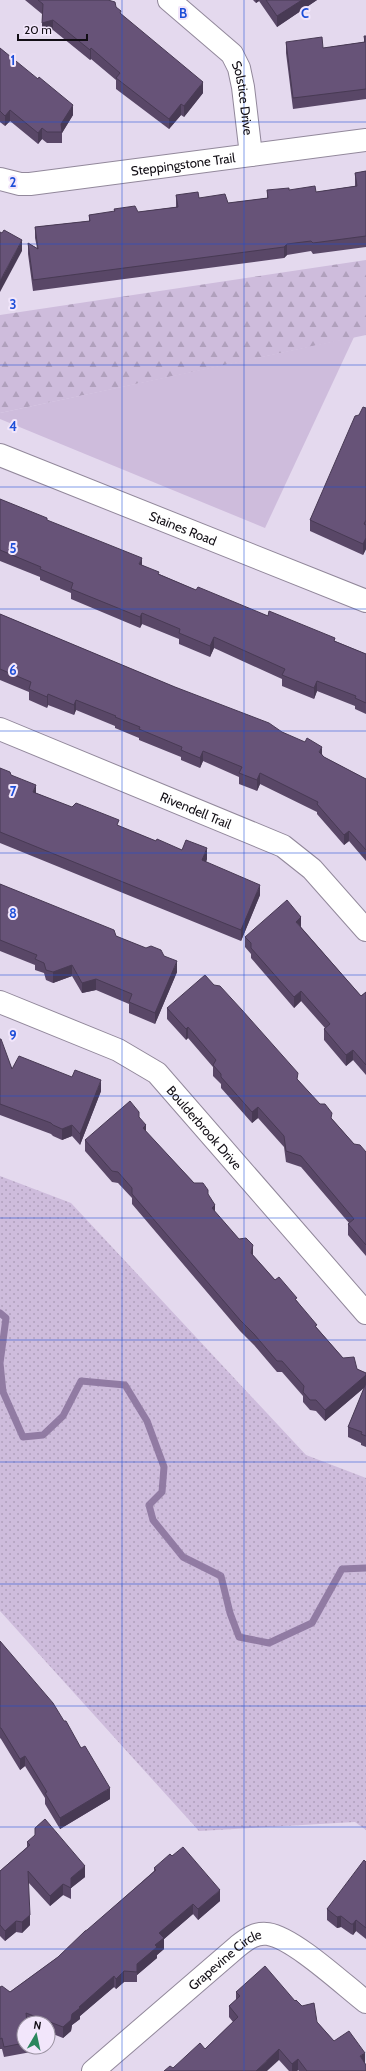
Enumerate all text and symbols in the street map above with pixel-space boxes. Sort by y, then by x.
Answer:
text: B [179,5,187,21]
text: C [301,5,309,21]
scale bar [18,16,87,42]
text: 20 m [24,22,52,37]
text: 1 [11,52,15,68]
street label: Solstice Drive [229,58,257,136]
street label: Steppingstone Trail [130,149,236,179]
text: 2 [10,174,17,190]
text: 3 [9,296,17,312]
text: 4 [9,418,17,434]
street label: Staines Road [147,507,219,549]
text: 5 [10,540,17,556]
text: 6 [9,662,17,678]
text: 7 [10,783,17,799]
street label: Rivendell Trail [158,788,234,832]
text: 8 [9,905,17,921]
text: 9 [9,1027,17,1043]
street label: Boulderbrook Drive [164,1082,246,1173]
street label: Grapevine Circle [185,1926,263,1993]
north arrow [16,2015,56,2055]
text: N [33,2018,43,2033]

